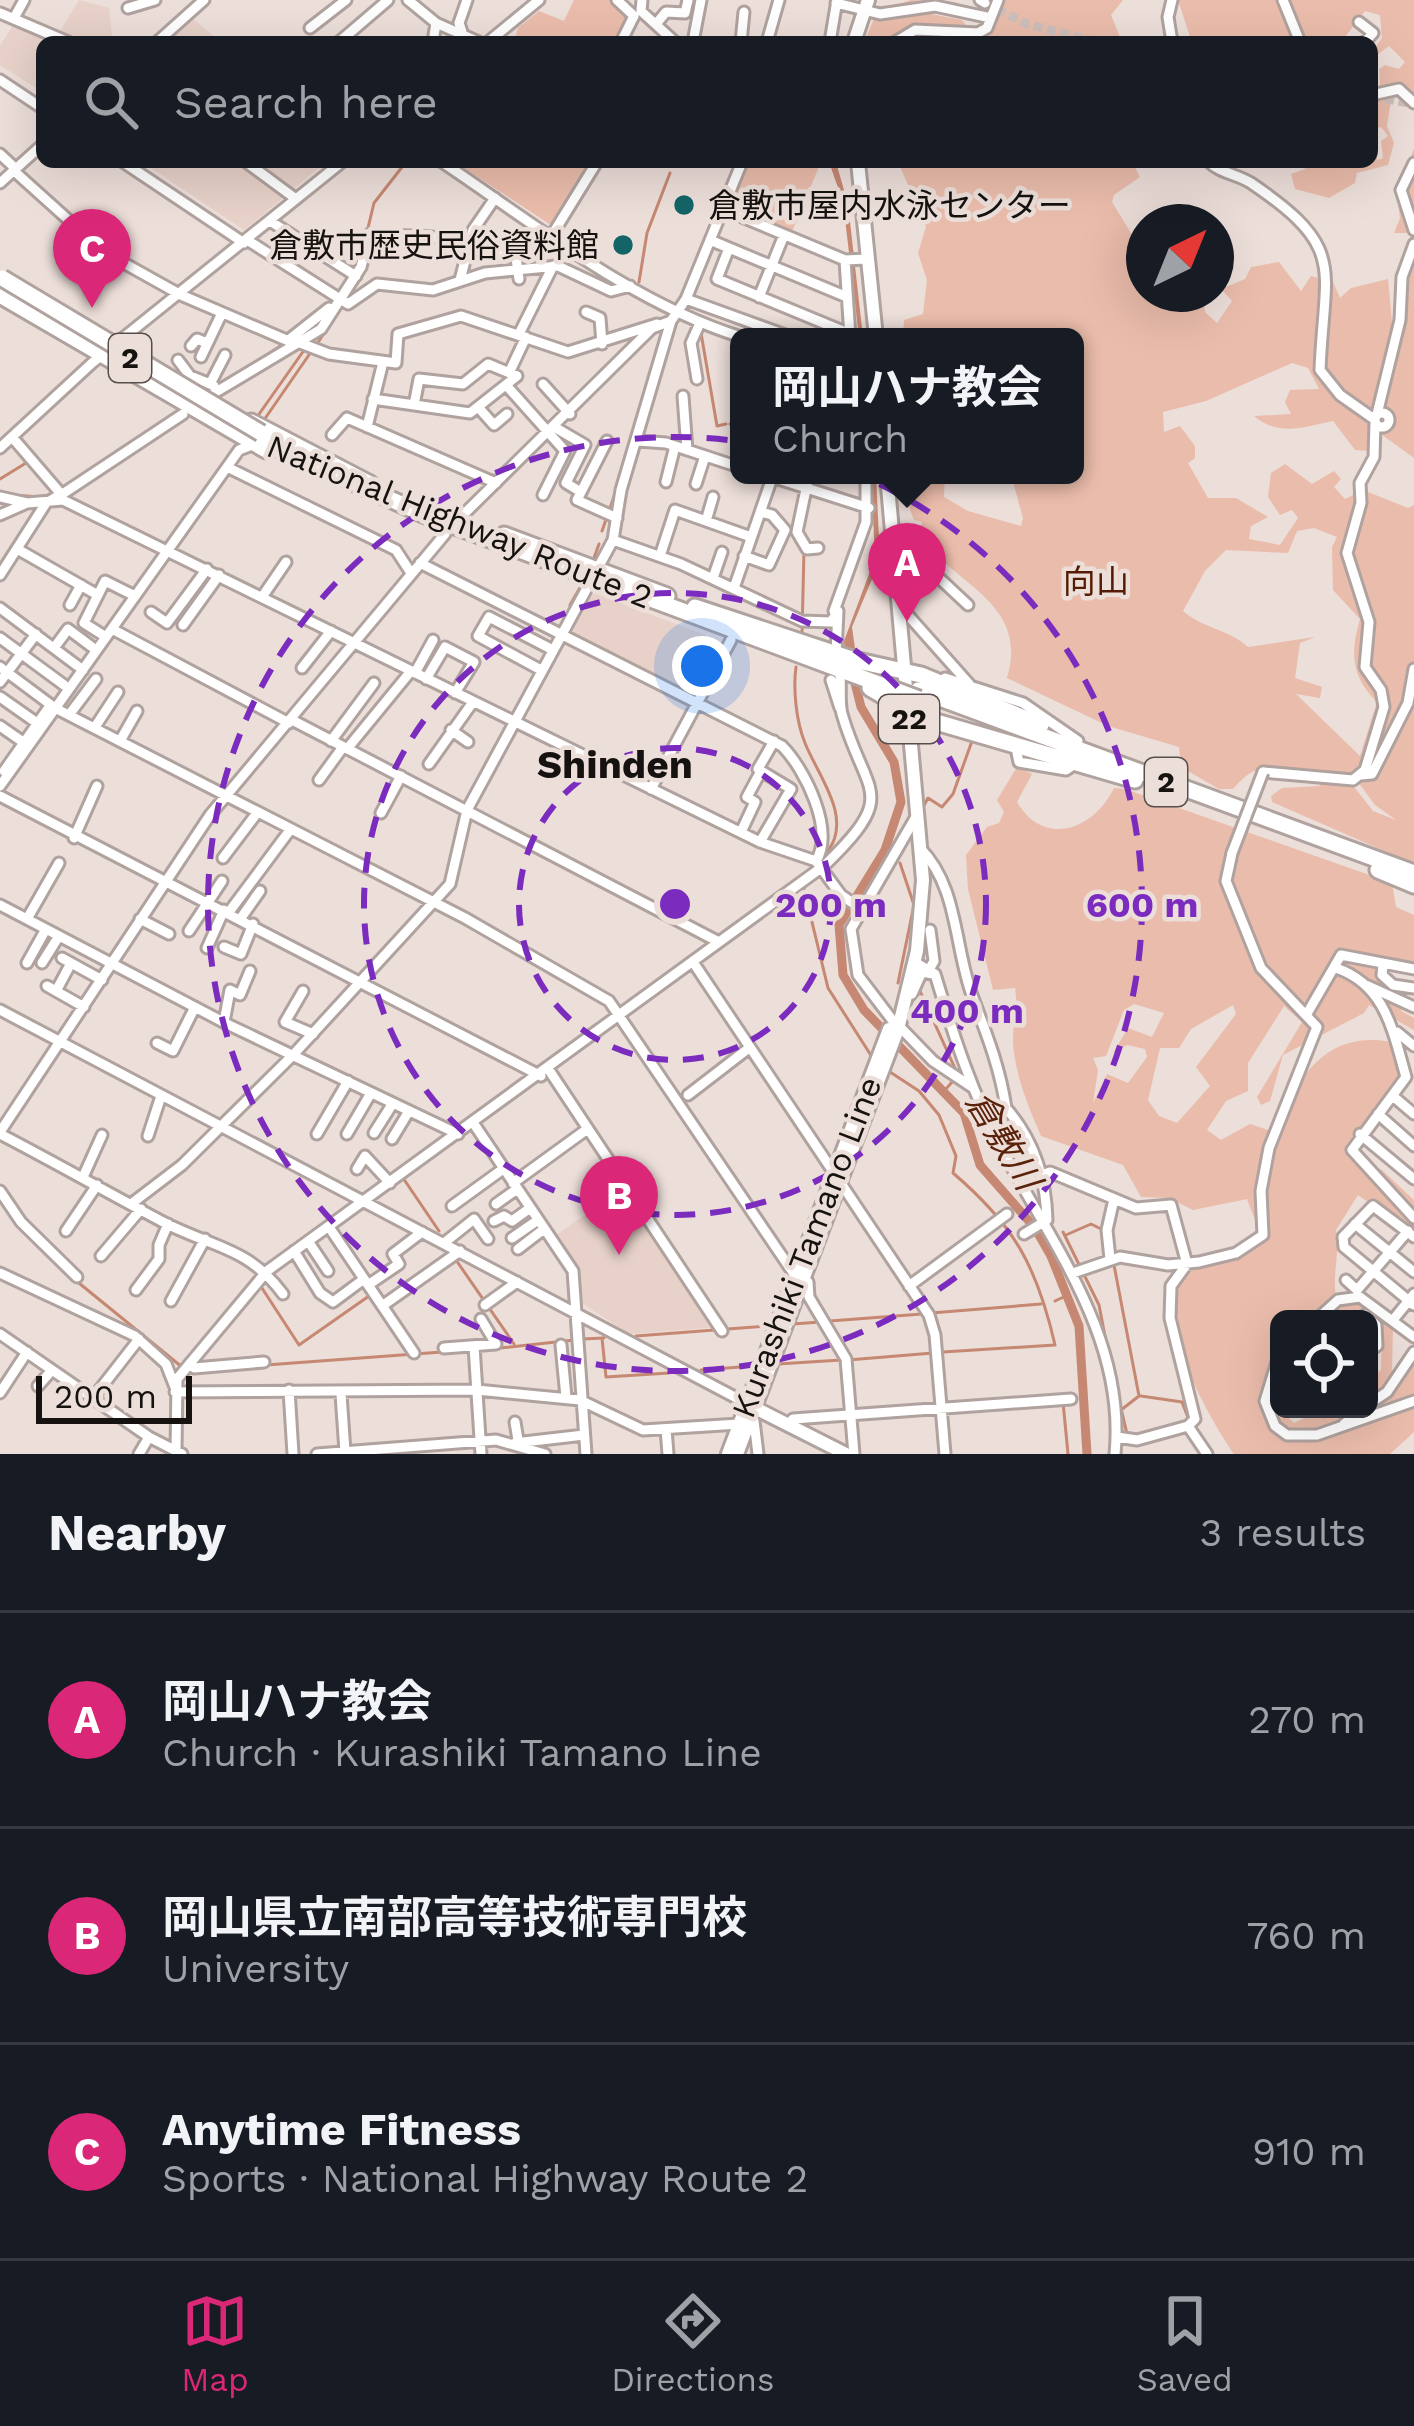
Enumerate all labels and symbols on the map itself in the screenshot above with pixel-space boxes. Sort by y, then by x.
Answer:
place label: 倉敷市屋内水泳センター [708,186,1071,225]
marker: 倉敷市屋内水泳センター [671,192,697,218]
north arrow [1126,204,1234,312]
pin: C [53,209,131,308]
place label: 倉敷市歴史民俗資料館 [269,226,599,265]
marker: 倉敷市歴史民俗資料館 [610,232,636,258]
road number: 2 [109,334,151,382]
street label: National Highway Route 2 [262,426,658,617]
pin: A [868,523,946,622]
park label: 向山 [1063,562,1129,601]
your location [672,636,732,696]
road number: 22 [879,695,939,743]
district label: Shinden [537,742,693,787]
road number: 2 [1145,758,1187,806]
centre of rings [654,883,696,925]
text: 200 m [775,884,887,926]
text: 600 m [1086,884,1198,926]
text: 400 m [910,990,1024,1032]
street label: Kurashiki Tamano Line [723,1071,890,1423]
water label: 倉敷川 [957,1083,1051,1201]
pin: B [580,1156,658,1255]
scale bar [36,1370,192,1423]

